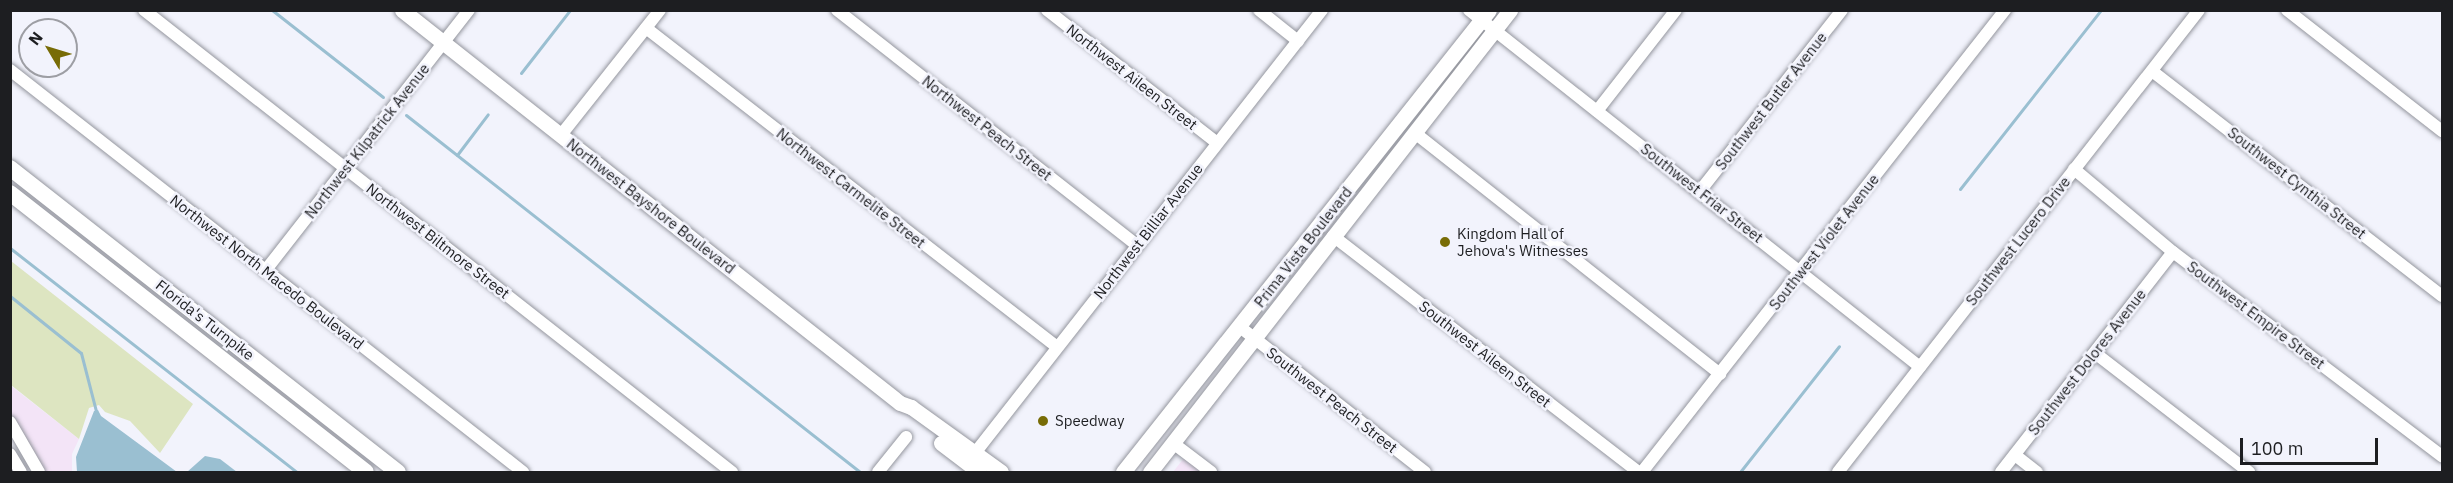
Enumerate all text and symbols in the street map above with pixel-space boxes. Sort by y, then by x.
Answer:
north arrow [18,18,78,78]
street label: Northwest Aileen Street [1063,20,1201,134]
text: N [24,27,47,49]
street label: Southwest Butler Avenue [1712,28,1830,174]
street label: Northwest Kilpatrick Avenue [301,60,433,222]
street label: Northwest Peach Street [919,72,1055,184]
street label: Southwest Cynthia Street [2224,123,2370,243]
street label: Northwest Carmelite Street [773,124,929,252]
street label: Northwest Bayshore Boulevard [563,135,739,277]
street label: Southwest Friar Street [1637,140,1767,246]
street label: Northwest Billiar Avenue [1090,160,1206,302]
street label: Southwest Violet Avenue [1765,170,1883,314]
street label: Southwest Lucero Drive [1962,173,2074,309]
street label: Northwest Biltmore Street [363,180,513,302]
street label: Prima Vista Boulevard [1250,183,1356,311]
street label: Northwest North Macedo Boulevard [167,191,367,353]
place label: Kingdom Hall of Jehova's Witnesses [1457,224,1588,259]
marker: Kingdom Hall of Jehova's Witnesses [1438,235,1452,249]
street label: Southwest Empire Street [2184,257,2328,373]
street label: Florida's Turnpike [152,276,258,364]
street label: Southwest Dolores Avenue [2024,285,2150,439]
street label: Southwest Aileen Street [1416,297,1554,411]
street label: Southwest Peach Street [1263,343,1401,457]
place label: Speedway [1055,412,1124,430]
marker: Speedway [1036,414,1050,428]
scale bar [2243,426,2381,464]
text: 100 m [2251,437,2303,460]

